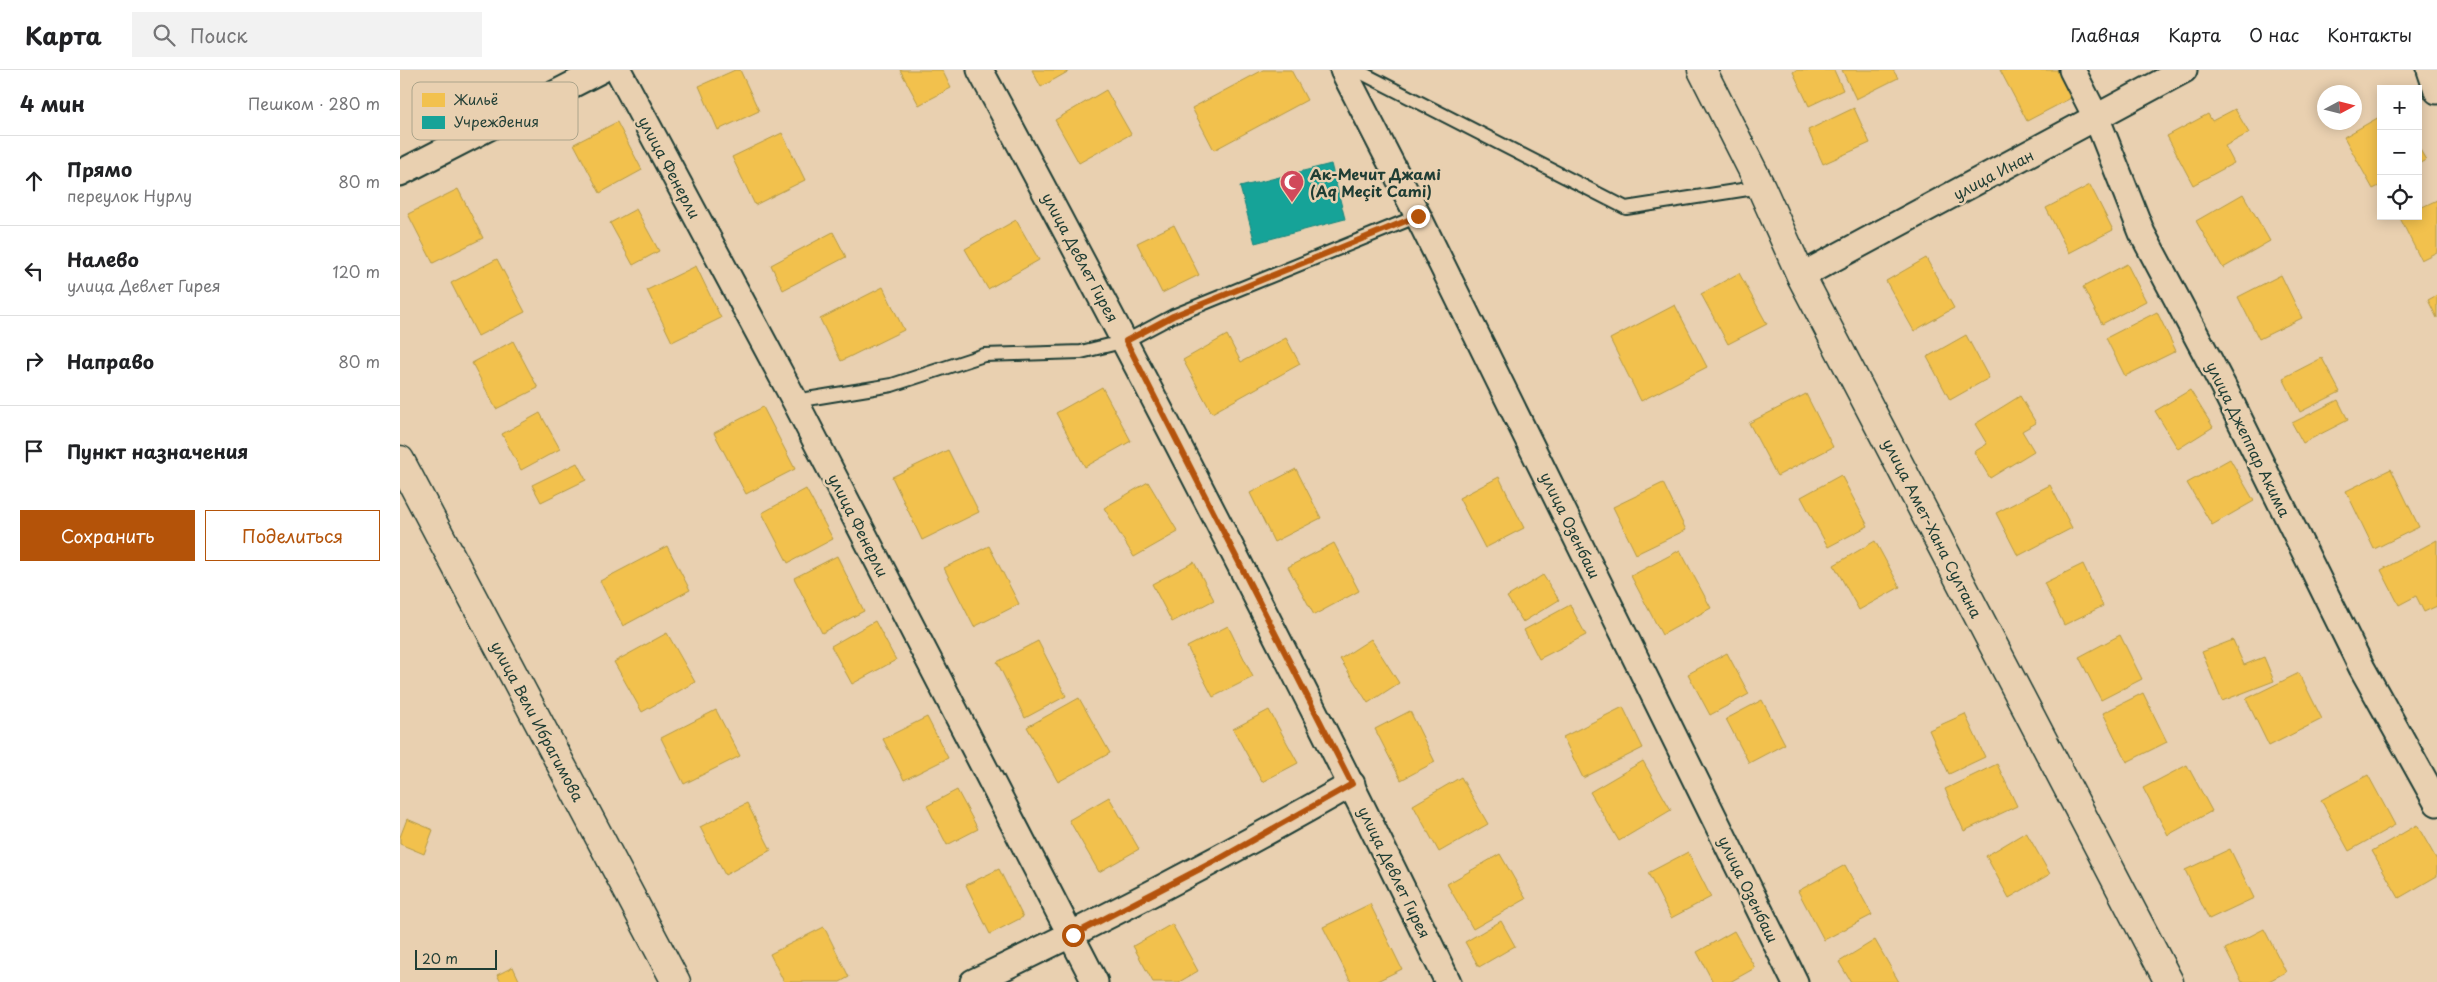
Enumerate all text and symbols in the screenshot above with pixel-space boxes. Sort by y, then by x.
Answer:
search box [132,12,482,57]
text: Карта [25,17,102,53]
icon: search [150,21,178,49]
text: Поиск [190,21,248,49]
text: Главная [2071,21,2140,48]
text: Карта [2168,21,2221,48]
text: О нас [2249,21,2299,48]
text: Контакты [2327,21,2412,48]
legend [412,82,578,140]
north arrow [2317,85,2362,130]
map controls [2377,85,2422,220]
button: + [2377,85,2422,130]
text: 4 мин [20,87,85,119]
text: Жильё [453,89,498,110]
text: Пешком · 280 m [248,91,380,115]
text: Учреждения [454,111,539,132]
street label: улица Фенерли [633,112,707,222]
button: − [2377,130,2422,175]
street label: улица Инан [1949,143,2037,205]
text: Прямо [67,155,132,183]
place label: Ак-Мечит Джамі (Aq Meçit Cami) [1310,162,1441,202]
icon: ahead [20,167,48,195]
text: 80 m [338,169,380,193]
mosque icon: Ак-Мечит Джамі (Aq Meçit Cami) [1279,169,1305,203]
button: locate [2377,175,2422,220]
text: переулок Нурлу [67,183,192,207]
street label: улица Девлет Гирея [1037,188,1125,326]
route end [1407,205,1430,228]
text: Налево [67,245,139,273]
icon: left [20,257,48,285]
text: 120 m [333,259,380,283]
text: улица Девлет Гирея [67,273,221,297]
icon: right [20,347,48,375]
text: Направо [67,347,154,375]
text: 80 m [338,349,380,373]
street label: улица Джеппар Акима [2201,357,2297,521]
street label: улица Амет-Хана Султана [1878,434,1989,622]
icon: arrive [20,437,48,465]
text: Пункт назначения [67,437,248,465]
street label: улица Озенбаш [1535,468,1607,582]
street label: улица Фенерли [823,469,895,581]
button: Сохранить [20,510,195,561]
button: Поделиться [205,510,380,561]
street label: улица Вели Ибрагимова [486,637,590,806]
street label: улица Девлет Гирея [1353,802,1437,942]
street label: улица Озенбаш [1713,832,1785,946]
route start [1062,924,1085,947]
scale bar [415,947,498,970]
text: 20 m [422,948,458,969]

